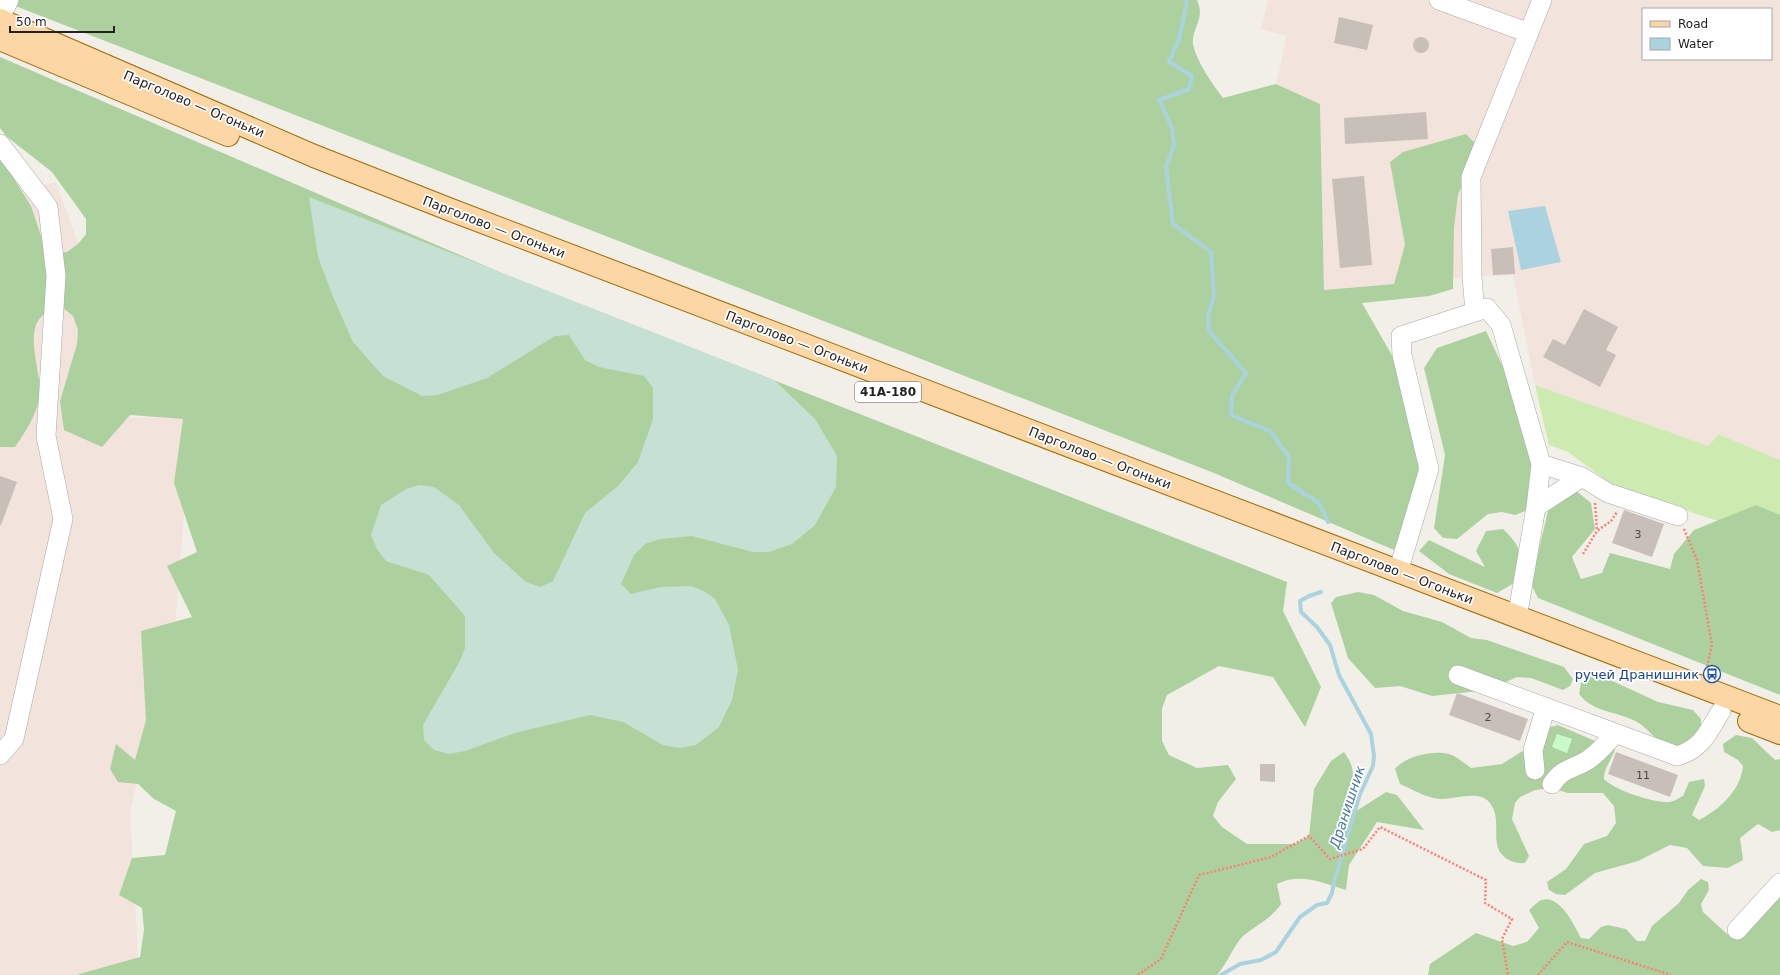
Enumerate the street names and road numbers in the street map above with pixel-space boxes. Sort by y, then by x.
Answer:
street label: Парголово — Огоньки [121,68,267,140]
street label: Парголово — Огоньки [421,193,567,261]
street label: Парголово — Огоньки [724,308,870,376]
road number: 41А-180 [855,382,921,402]
street label: Парголово — Огоньки [1027,424,1173,492]
street label: Парголово — Огоньки [1329,539,1475,607]

